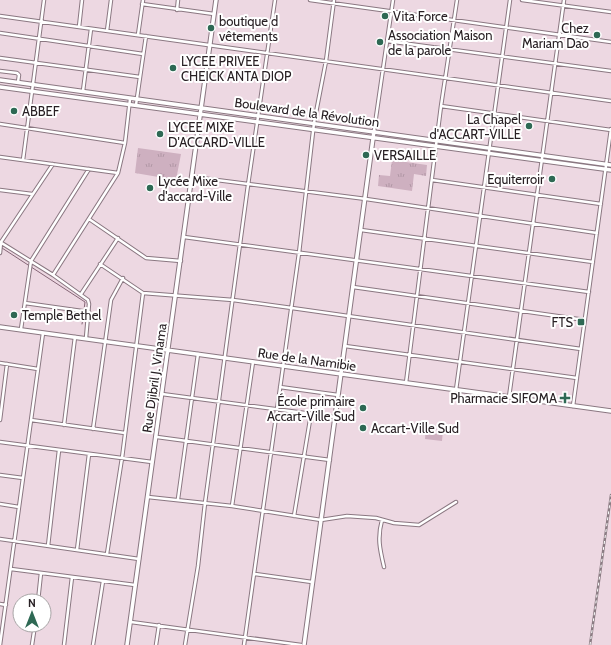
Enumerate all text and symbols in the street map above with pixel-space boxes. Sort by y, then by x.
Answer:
place label: Vita Force [393,8,448,24]
marker: Vita Force [380,11,390,21]
place label: boutique d vêtements [219,13,279,44]
place label: Chez Mariam Dao [522,20,589,51]
marker: boutique d vêtements [206,23,216,33]
place label: Association Maison de la parole [388,27,492,58]
marker: Chez Mariam Dao [592,30,602,40]
marker: Association Maison de la parole [375,37,385,47]
place label: LYCEE PRIVEE CHEICK ANTA DIOP [181,53,292,84]
marker: LYCEE PRIVEE CHEICK ANTA DIOP [168,63,178,73]
street label: Boulevard de la Révolution [234,94,380,130]
place label: ABBEF [22,103,60,119]
marker: ABBEF [9,106,19,116]
place label: La Chapel d'ACCART-VILLE [430,111,521,142]
place label: LYCEE MIXE D'ACCARD-VILLE [168,119,265,150]
marker: La Chapel d'ACCART-VILLE [524,121,534,131]
marker: LYCEE MIXE D'ACCARD-VILLE [155,129,165,139]
place label: VERSAILLE [374,147,436,163]
marker: VERSAILLE [361,150,371,160]
place label: Equiterroir [487,171,545,187]
place label: Lycée Mixe d'accard-Ville [158,173,232,204]
marker: Equiterroir [547,174,557,184]
marker: Lycée Mixe d'accard-Ville [145,183,155,193]
place label: Temple Bethel [22,307,101,323]
marker: Temple Bethel [9,310,19,320]
place label: FTS [552,314,573,330]
marker: FTS [576,317,586,327]
street label: Rue Djibril J. Vinama [138,321,171,434]
street label: Rue de la Namibie [257,344,358,374]
place label: Pharmacie SIFOMA [450,390,557,406]
place label: École primaire Accart-Ville Sud [267,392,355,424]
marker: Pharmacie SIFOMA [560,393,570,403]
marker: École primaire Accart-Ville Sud [358,403,368,413]
place label: Accart-Ville Sud [371,420,459,436]
marker: Accart-Ville Sud [358,423,368,433]
north arrow [12,593,52,633]
text: N [28,596,36,610]

